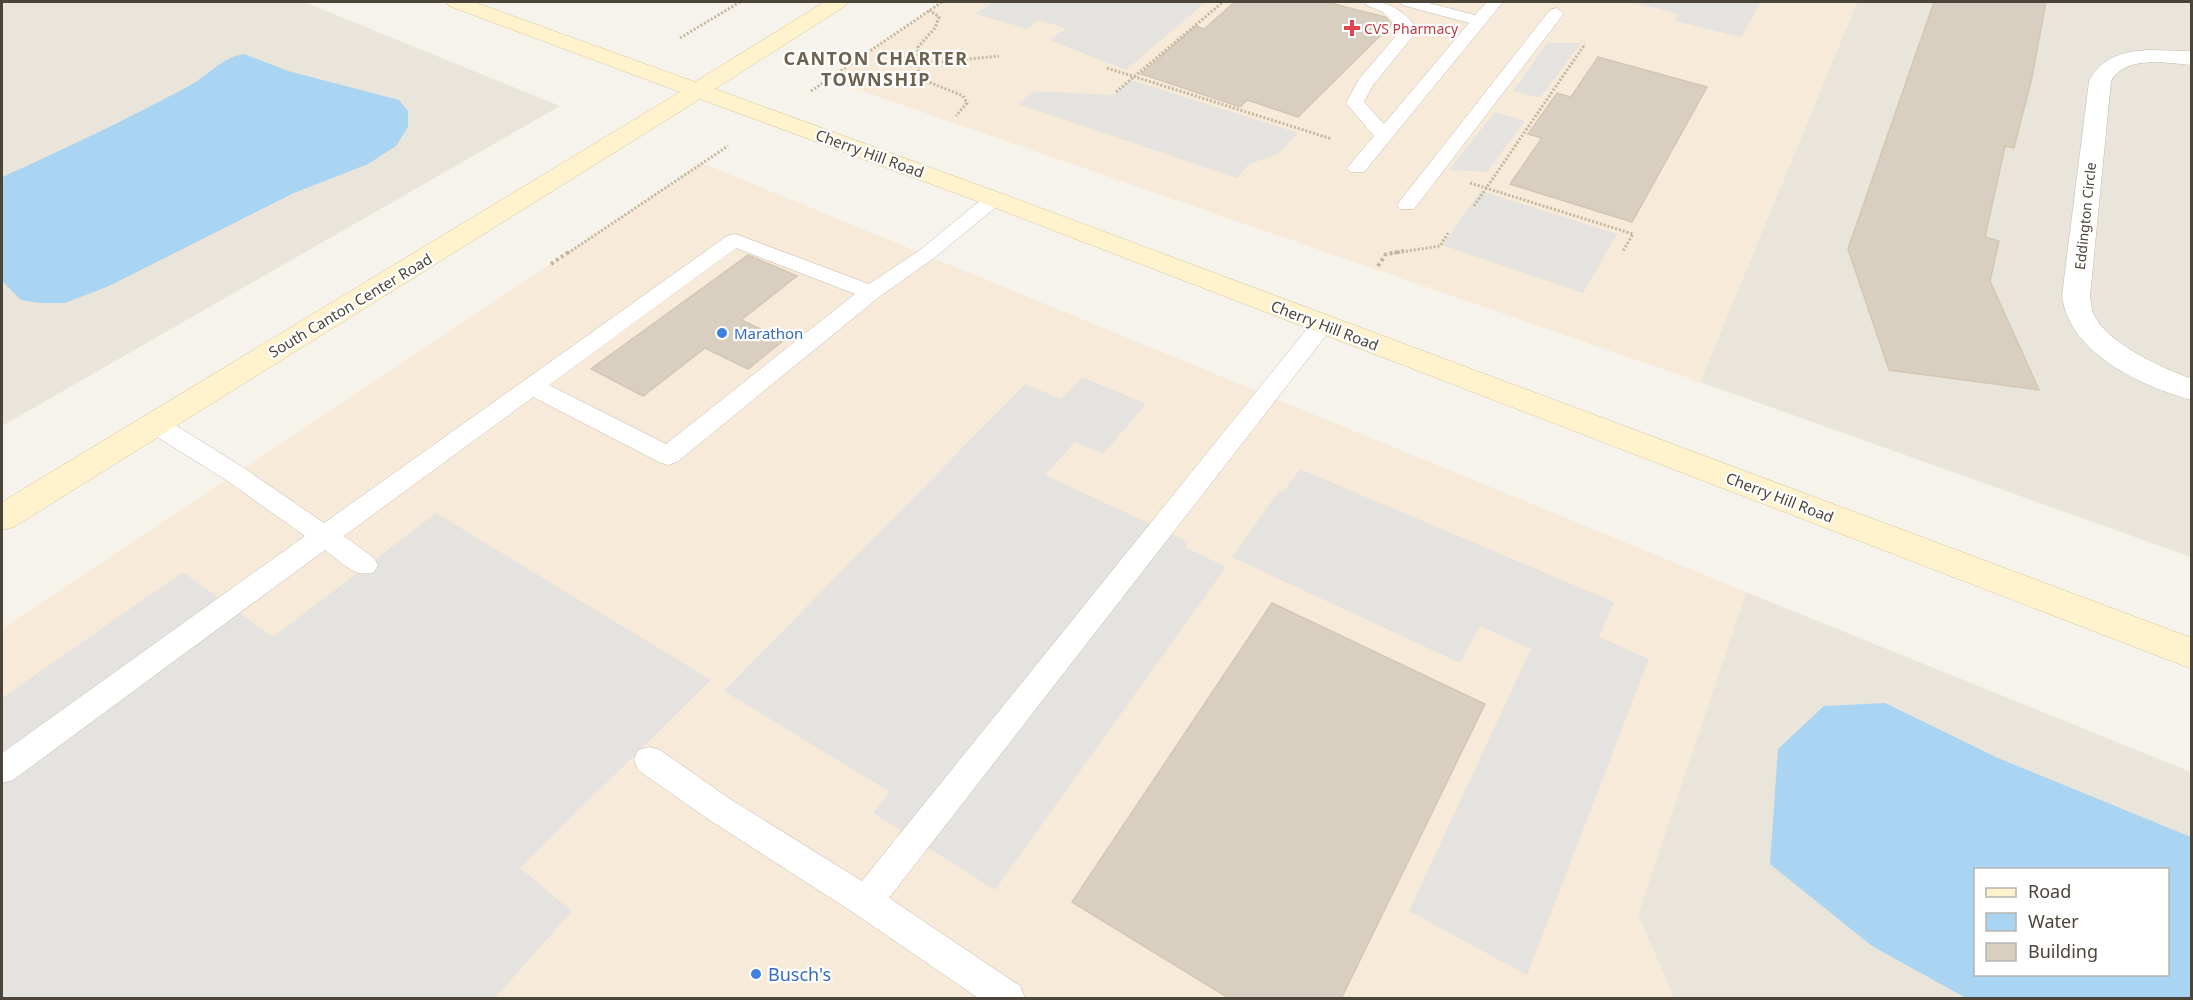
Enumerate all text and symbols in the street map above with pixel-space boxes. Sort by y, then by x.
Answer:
place label: CVS Pharmacy [1364,19,1459,38]
marker: CVS Pharmacy [1345,21,1359,35]
district label: CANTON CHARTER TOWNSHIP [783,46,969,91]
street label: Cherry Hill Road [813,124,927,182]
street label: Eddington Circle [2070,161,2100,271]
street label: South Canton Center Road [265,248,435,362]
street label: Cherry Hill Road [1268,295,1382,355]
place label: Marathon [734,323,803,343]
marker: Marathon [715,326,729,340]
street label: Cherry Hill Road [1723,467,1837,527]
legend [1974,868,2169,976]
text: Road [2028,879,2071,903]
text: Water [2028,909,2079,933]
text: Building [2028,939,2098,963]
place label: Busch's [768,962,831,986]
marker: Busch's [749,967,763,981]

